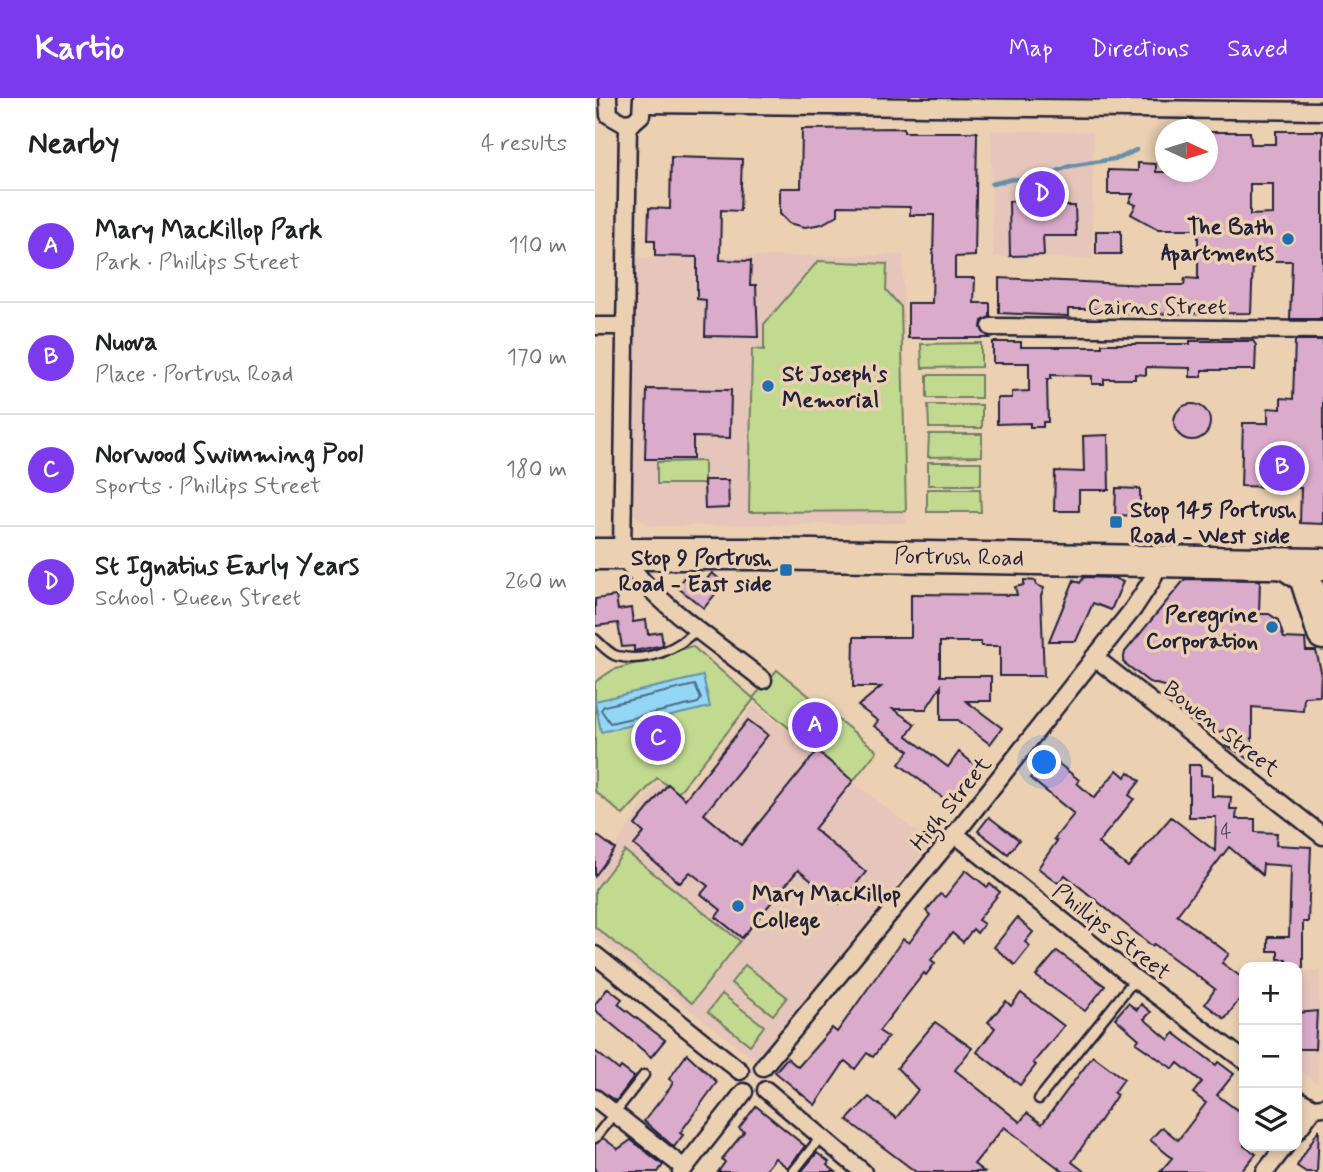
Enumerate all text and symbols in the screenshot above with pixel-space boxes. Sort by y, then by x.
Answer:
text: Kartio [35,27,124,71]
text: Map [1009,34,1053,65]
text: Directions [1091,34,1189,65]
text: Saved [1227,34,1288,65]
north arrow [1155,119,1218,182]
text: Nearby [28,124,119,163]
text: 4 results [481,129,567,159]
pin: D [1019,168,1065,220]
place label: The Bath Apartments [1161,213,1274,270]
text: Mary MacKillop Park [95,214,322,248]
text: A [43,231,59,261]
text: 110 m [508,231,567,261]
marker: The Bath Apartments [1280,231,1296,247]
text: Park · Phillips Street [95,248,300,278]
street label: Cairns Street [1087,293,1227,323]
text: Nuova [95,326,158,360]
text: B [44,343,58,373]
text: 170 m [507,343,567,373]
text: Place · Portrush Road [95,360,293,390]
place label: St Joseph's Memorial [782,360,888,416]
marker: St Joseph's Memorial [760,378,776,394]
text: Norwood Swimming Pool [95,438,363,472]
pin: B [1259,442,1305,494]
text: C [43,455,59,485]
text: 180 m [506,455,567,485]
text: Sports · Phillips Street [95,472,321,502]
place label: Stop 145 Portrush Road - West side [1130,496,1297,552]
marker: Stop 145 Portrush Road - West side [1108,514,1124,530]
street label: Portrush Road [894,542,1024,574]
place label: Stop 9 Portrush Road - East side [618,544,772,600]
text: St Ignatius Early Years [95,550,359,584]
marker: Stop 9 Portrush Road - East side [778,562,794,578]
text: D [43,567,59,597]
text: 260 m [505,567,567,597]
text: School · Queen Street [95,584,301,614]
place label: Peregrine Corporation [1146,601,1259,657]
marker: Peregrine Corporation [1264,619,1280,635]
street label: Bowen Street [1156,675,1285,785]
pin: A [792,699,838,751]
pin: C [635,712,681,764]
your location [1027,745,1061,779]
street label: High Street [904,750,1001,859]
house number: 4 [1220,820,1232,845]
street label: Phillips Street [1046,877,1176,988]
place label: Mary MacKillop College [752,880,901,936]
marker: Mary MacKillop College [730,898,746,914]
map controls [1239,962,1302,1151]
button: + [1239,962,1302,1025]
button: − [1239,1025,1302,1088]
button: layers [1239,1088,1302,1151]

